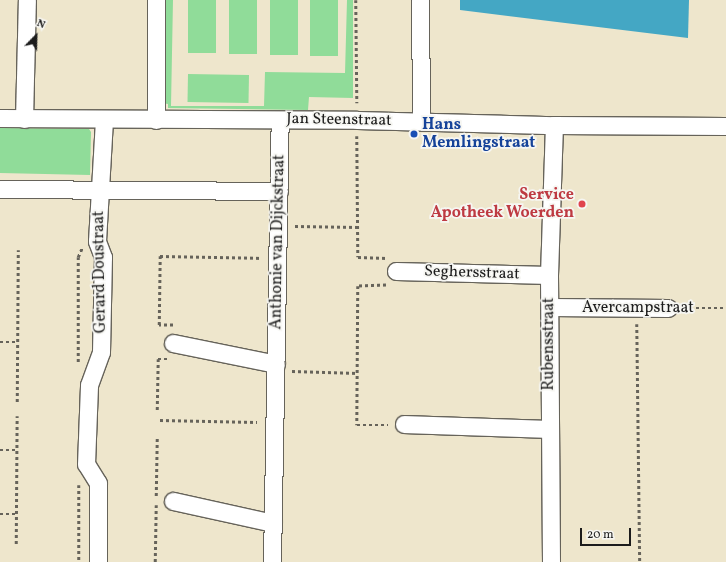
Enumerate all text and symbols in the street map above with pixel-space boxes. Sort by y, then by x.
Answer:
north arrow [16,16,56,56]
text: N [34,16,47,33]
street label: Jan Steenstraat [286,109,392,131]
place label: Hans Memlingstraat [422,115,535,153]
marker: Hans Memlingstraat [409,129,419,139]
street label: Anthonie van Dijckstraat [267,154,289,330]
place label: Service Apotheek Woerden [431,185,574,223]
marker: Service Apotheek Woerden [577,199,587,209]
street label: Gerard Doustraat [89,211,111,333]
street label: Seghersstraat [424,262,520,284]
street label: Rubensstraat [539,297,559,391]
street label: Avercampstraat [582,298,694,318]
scale bar [582,520,633,546]
text: 20 m [587,527,614,543]

